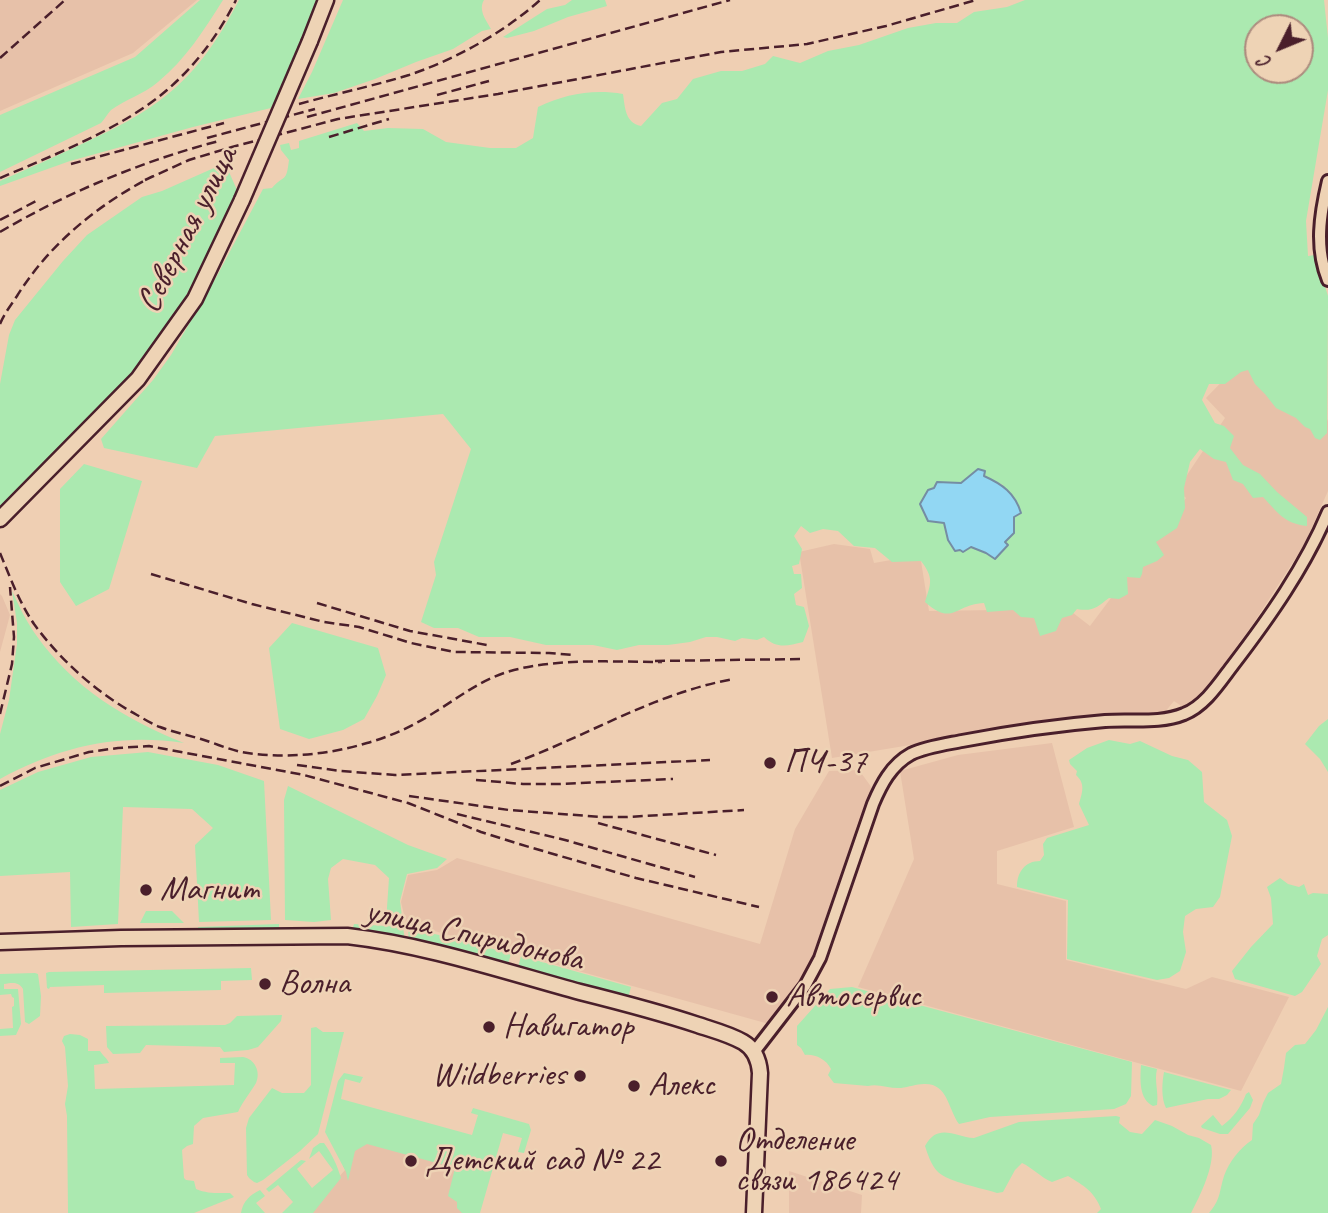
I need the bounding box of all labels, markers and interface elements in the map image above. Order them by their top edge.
north arrow [1244,14,1314,84]
text: С [1253,50,1277,74]
street label: Северная улица [128,140,248,320]
place label: ПЧ-37 [784,742,867,784]
marker: ПЧ-37 [762,755,778,771]
place label: Магнит [160,869,259,911]
marker: Магнит [138,882,154,898]
street label: улица Спиридонова [361,891,587,981]
place label: Волна [279,963,350,1005]
marker: Волна [257,976,273,992]
place label: Автосервис [786,976,921,1018]
marker: Автосервис [764,989,780,1005]
place label: Навигатор [503,1006,633,1048]
marker: Навигатор [481,1019,497,1035]
place label: Wildberries [432,1055,566,1097]
place label: Алекс [648,1065,715,1107]
marker: Wildberries [572,1068,588,1084]
marker: Алекс [626,1078,642,1094]
place label: Отделение связи 186424 [735,1120,898,1202]
place label: Детский сад № 22 [425,1140,659,1182]
marker: Детский сад № 22 [403,1153,419,1169]
marker: Отделение связи 186424 [713,1153,729,1169]

